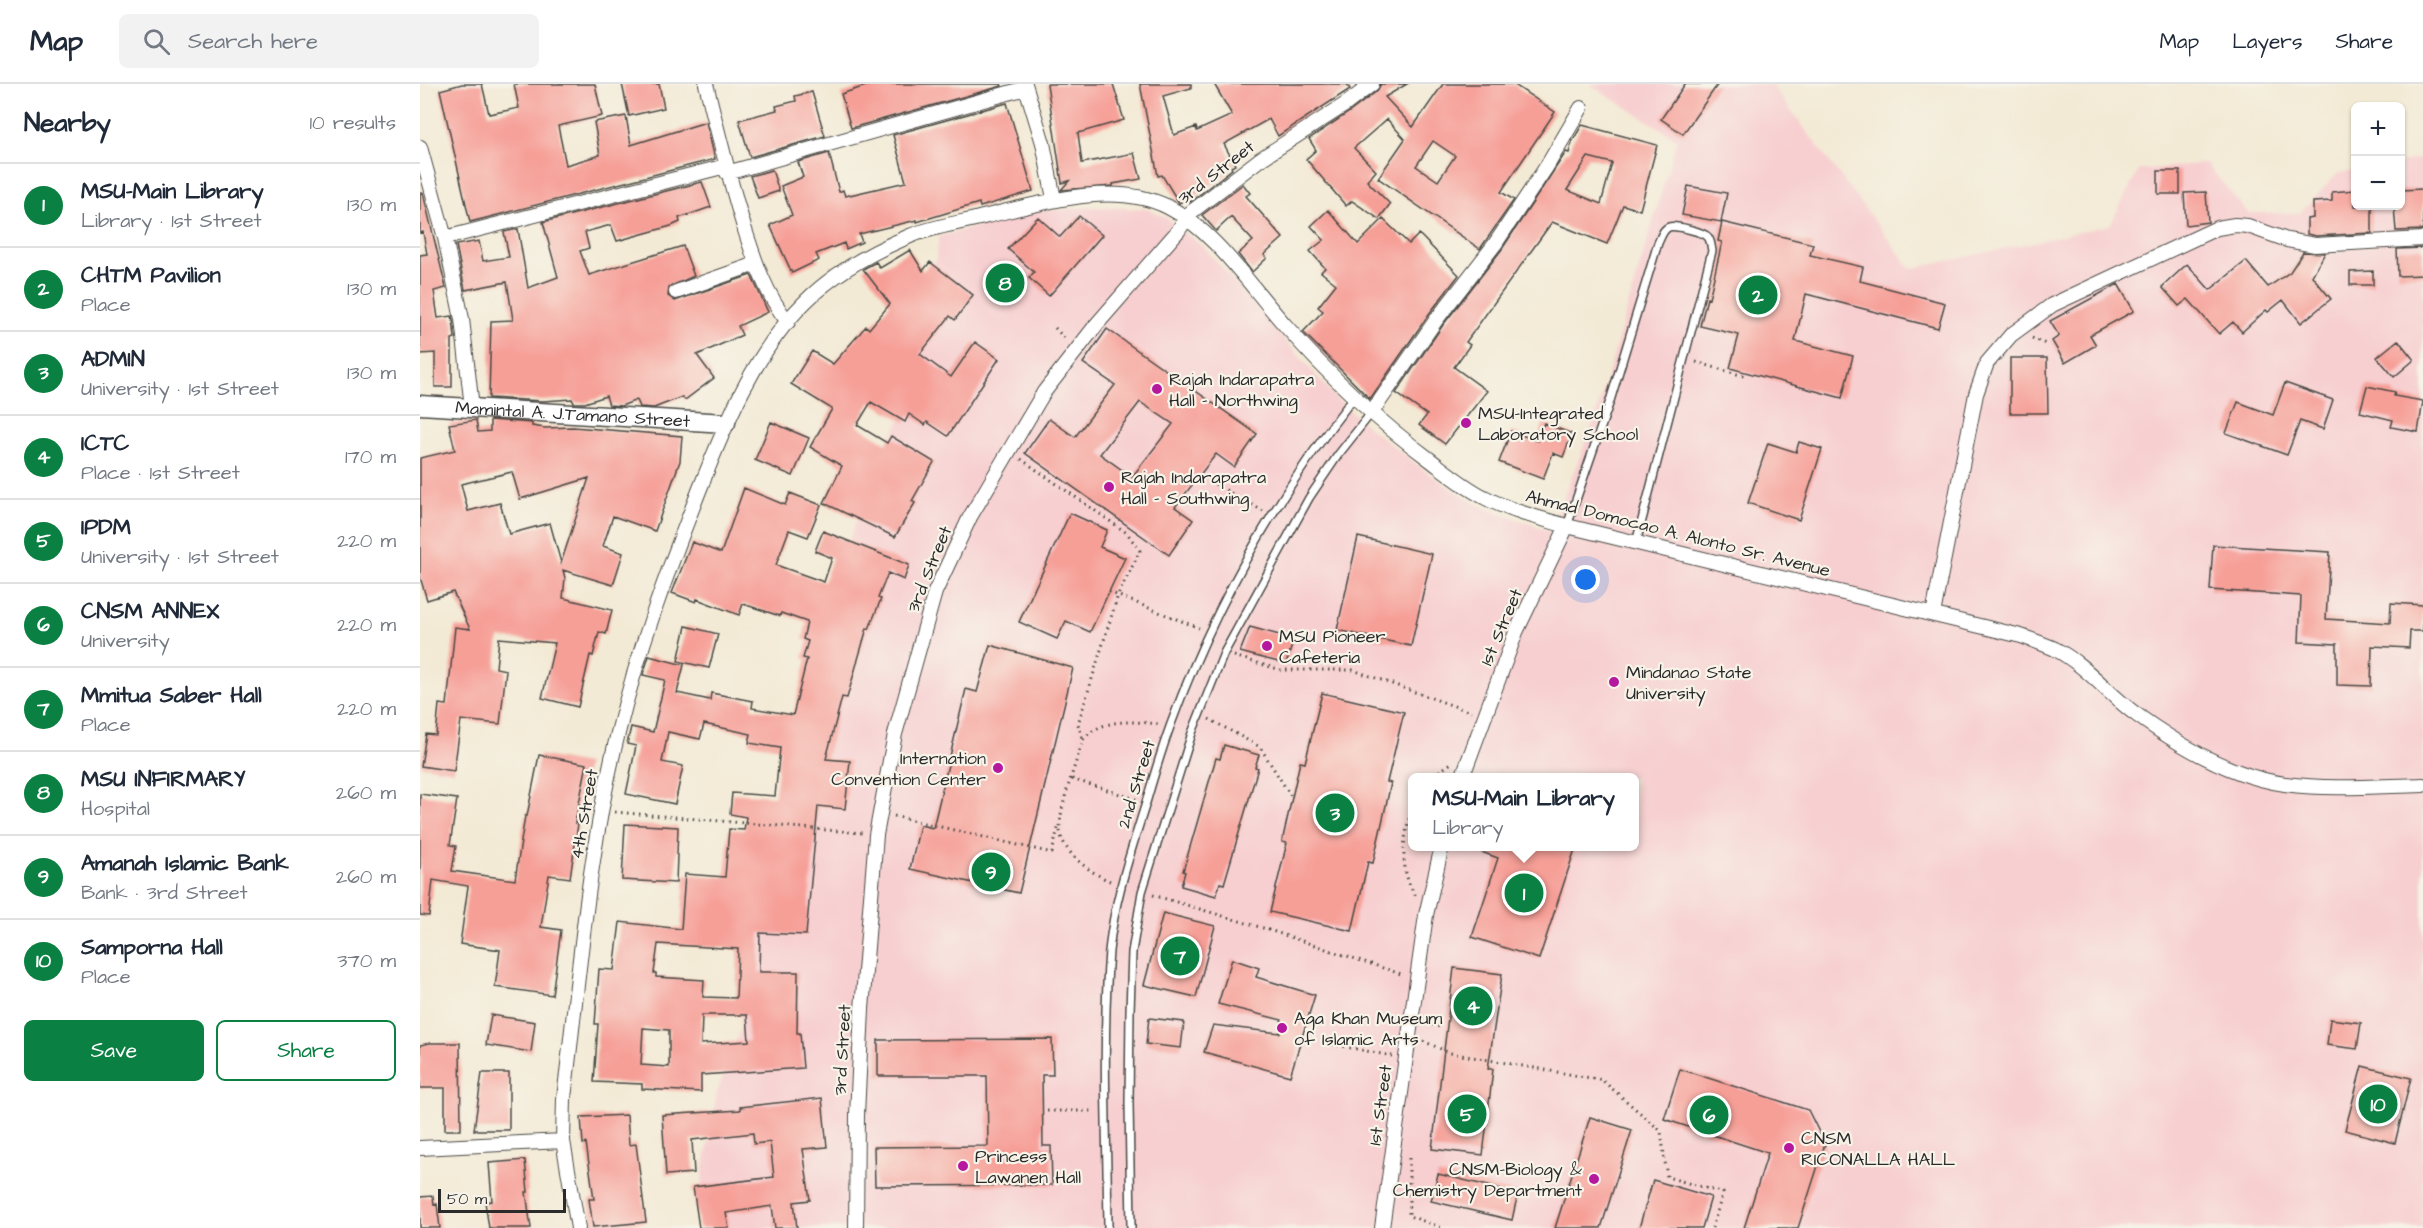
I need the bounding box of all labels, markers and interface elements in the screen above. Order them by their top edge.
search box [119,14,539,68]
text: Map [30,22,83,61]
icon: search [140,25,173,58]
text: Search here [188,26,318,57]
text: Map [2159,27,2199,56]
text: Layers [2232,27,2302,56]
text: Share [2335,27,2393,56]
map controls [2351,102,2405,210]
button: + [2351,102,2405,156]
text: Nearby [24,105,111,141]
text: 10 results [309,109,396,137]
street label: 3rd Street [1173,134,1260,210]
button: − [2351,156,2405,210]
text: MSU-Main Library [81,176,264,207]
text: 1 [42,191,45,219]
text: 130 m [347,191,396,219]
text: Library · 1st Street [81,207,262,235]
text: CHTM Pavilion [81,260,221,291]
pin: 8 [986,260,1024,306]
pin: 2 [1738,272,1778,318]
text: 2 [38,275,49,303]
text: 130 m [347,275,396,303]
text: Place [81,291,131,319]
text: ADMIN [81,344,145,375]
text: 3 [38,359,49,387]
text: 130 m [347,359,396,387]
place label: Rajah Indarapatra Hall - Northwing [1169,367,1314,414]
text: University · 1st Street [81,375,279,403]
marker: Rajah Indarapatra Hall - Northwing [1150,382,1164,396]
street label: Mamintal A. J.Tamano Street [455,395,692,434]
place label: MSU-Integrated Laboratory School [1478,401,1638,448]
marker: MSU-Integrated Laboratory School [1459,416,1473,430]
text: ICTC [81,428,129,459]
text: 4 [37,443,50,471]
text: 170 m [345,443,396,471]
text: Place · 1st Street [81,459,240,487]
place label: Rajah Indarapatra Hall - Southwing [1121,465,1266,512]
marker: Rajah Indarapatra Hall - Southwing [1102,480,1116,494]
street label: Ahmad Domocao A. Alonto Sr. Avenue [1523,484,1833,584]
text: IPDM [81,512,131,543]
street label: 3rd Street [901,522,958,616]
text: 5 [36,527,51,555]
text: 220 m [337,527,396,555]
text: University · 1st Street [81,543,279,571]
your location [1571,565,1600,594]
street label: 1st Street [1474,584,1529,670]
text: CNSM ANNEX [81,596,219,627]
text: 6 [37,611,50,639]
text: 220 m [337,611,396,639]
place label: MSU Pioneer Cafeteria [1279,624,1386,670]
text: University [81,627,170,655]
marker: MSU Pioneer Cafeteria [1260,639,1274,653]
place label: Mindanao State University [1626,660,1752,707]
marker: Mindanao State University [1607,675,1621,689]
text: Mmitua Saber Hall [81,680,262,711]
text: 7 [37,695,50,723]
text: 220 m [337,695,396,723]
text: Place [81,711,131,739]
street label: 2nd Street [1111,736,1162,831]
place label: Internation Convention Center [831,746,986,792]
marker: Internation Convention Center [991,761,1005,775]
text: MSU INFIRMARY [81,764,246,795]
street label: 4th Street [564,766,605,861]
popup [1408,773,1639,851]
text: 8 [37,779,50,807]
text: 260 m [336,779,396,807]
text: MSU-Main Library [1432,783,1615,814]
pin: 3 [1316,790,1354,836]
text: Hospital [81,795,150,823]
text: Library [1432,814,1504,842]
text: Amanah Islamic Bank [81,848,289,879]
pin: 9 [972,850,1010,894]
text: 9 [38,863,49,891]
text: 260 m [336,863,396,891]
pin: 1 [1504,870,1544,916]
text: Bank · 3rd Street [81,879,248,907]
text: Samporna Hall [81,932,223,963]
pin: 7 [1160,934,1200,978]
text: 10 [36,947,51,975]
text: 370 m [337,947,396,975]
text: Place [81,963,131,991]
pin: 4 [1454,984,1492,1028]
street label: 3rd Street [828,1003,857,1096]
place label: Aga Khan Museum of Islamic Arts [1294,1006,1442,1052]
button: Save [24,1020,204,1081]
button: Share [216,1020,396,1081]
marker: Aga Khan Museum of Islamic Arts [1275,1021,1289,1035]
street label: 1st Street [1362,1062,1399,1147]
pin: 10 [2358,1082,2398,1126]
pin: 5 [1448,1092,1486,1136]
pin: 6 [1690,1092,1728,1138]
place label: CNSM RICONALLA HALL [1801,1126,1956,1172]
marker: CNSM RICONALLA HALL [1782,1141,1796,1155]
place label: Princess Lawanen Hall [975,1144,1081,1190]
place label: CNSM-Biology & Chemistry Department [1393,1157,1583,1204]
marker: Princess Lawanen Hall [956,1159,970,1173]
marker: CNSM-Biology & Chemistry Department [1587,1172,1601,1186]
scale bar [438,1186,566,1214]
text: 50 m [447,1188,487,1210]

